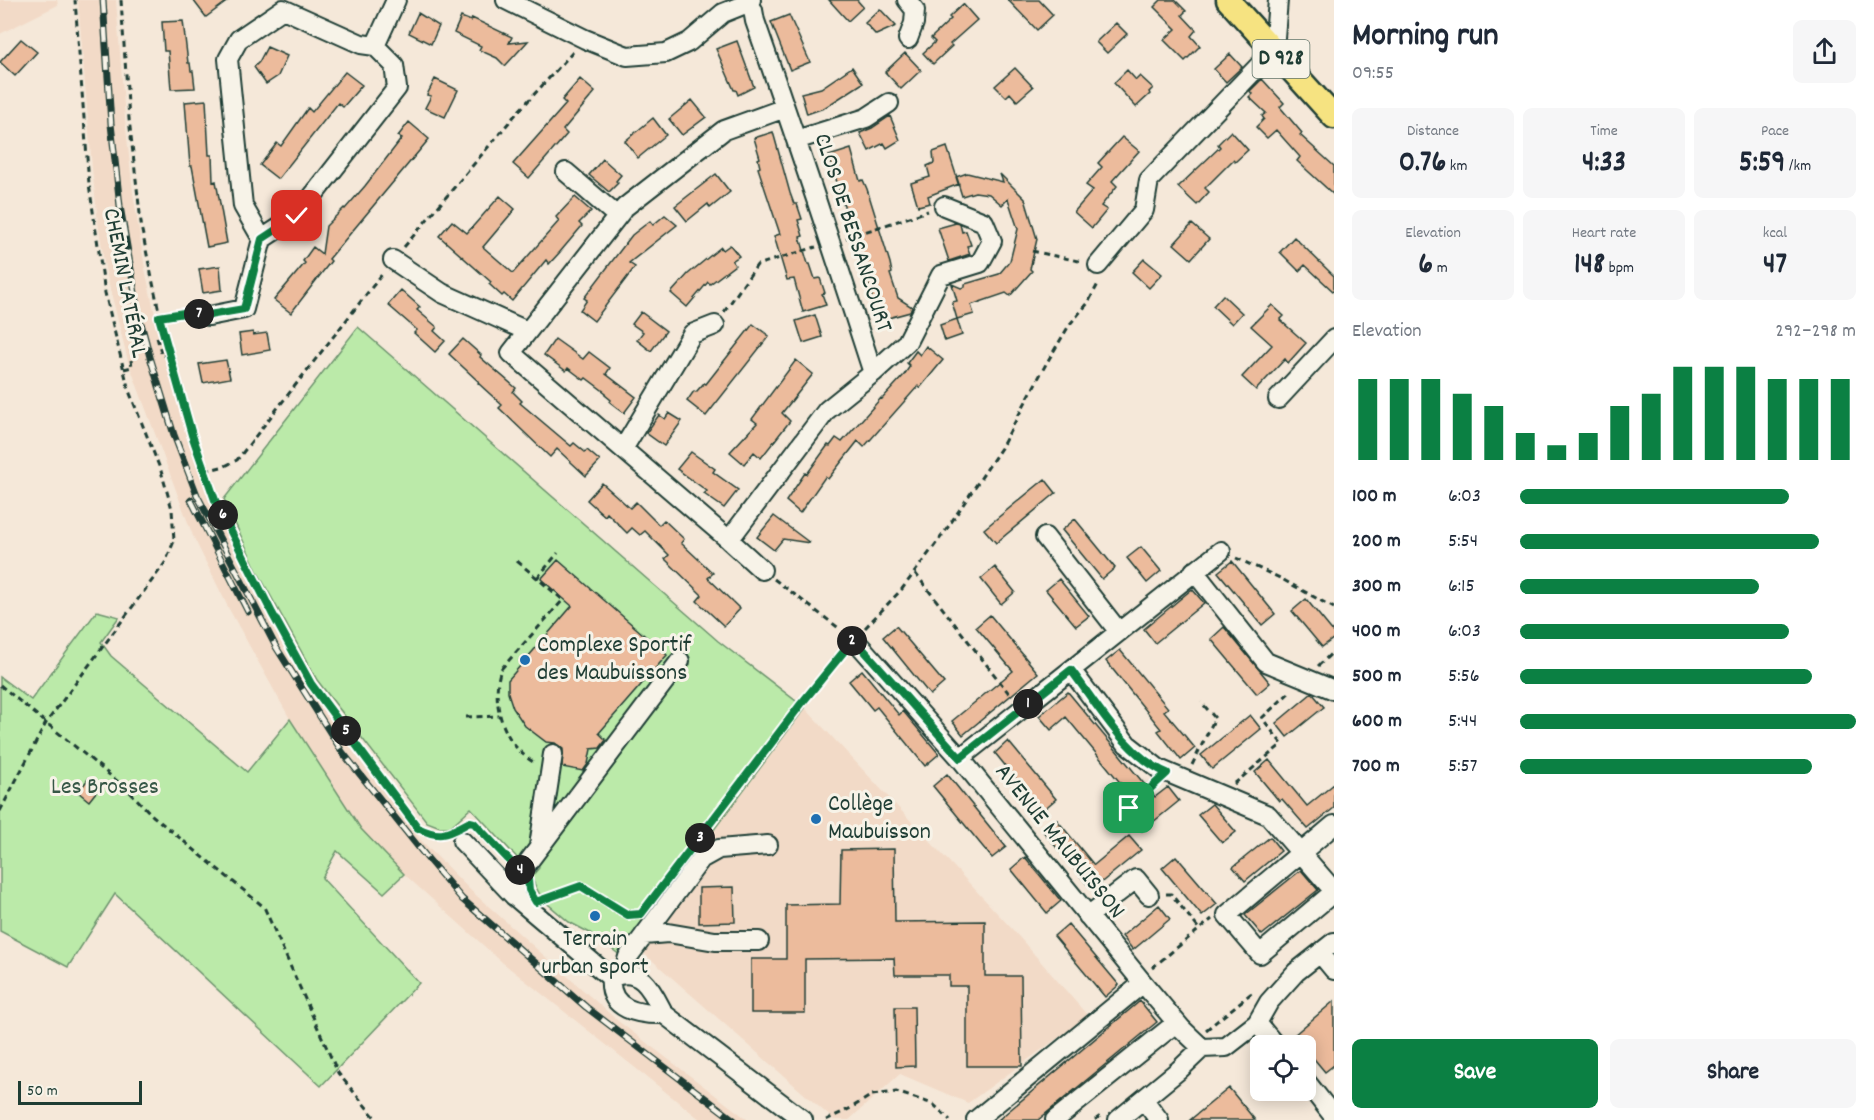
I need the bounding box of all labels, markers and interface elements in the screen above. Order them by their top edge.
text: Morning run [1352,14,1499,61]
button: share [1793,20,1856,83]
road number: D 928 [1252,40,1310,78]
text: 09:55 [1352,60,1394,88]
text: Distance [1407,120,1459,143]
text: Time [1590,120,1618,143]
text: Pace [1761,120,1789,143]
street label: CLOS DE BESSANCOURT [804,129,900,337]
text: 0.76 [1399,143,1446,186]
text: 4:33 [1582,143,1626,186]
text: 5:59 [1739,143,1785,186]
text: km [1446,155,1467,178]
text: /km [1785,155,1811,178]
pin [271,190,322,241]
icon: check [280,199,313,232]
street label: CHEMIN LATÉRAL [93,205,155,361]
text: Elevation [1405,222,1461,245]
text: Heart rate [1572,222,1636,245]
text: kcal [1763,222,1787,245]
text: 6 [1418,245,1433,288]
text: 148 [1574,245,1605,288]
text: 47 [1763,245,1787,288]
text: m [1433,257,1448,280]
text: bpm [1605,257,1634,280]
pin: 7 [184,299,214,329]
text: 7 [196,302,202,325]
text: Elevation [1352,318,1422,346]
text: 292–298 m [1775,318,1856,346]
text: 100 m [1352,483,1397,511]
text: 6:03 [1448,483,1481,511]
pin: 6 [208,500,238,530]
text: 6 [219,503,227,526]
text: 200 m [1352,528,1401,556]
text: 5:54 [1448,528,1478,556]
text: 300 m [1352,573,1401,601]
text: 6:15 [1448,573,1475,601]
text: 400 m [1352,618,1400,646]
text: 6:03 [1448,618,1481,646]
pin: 2 [837,626,867,656]
place label: Complexe Sportif des Maubuissons [537,629,692,691]
text: 2 [849,629,856,652]
marker: Complexe Sportif des Maubuissons [518,653,532,667]
text: 500 m [1352,663,1401,691]
text: 5:56 [1448,663,1480,691]
pin: 1 [1013,689,1043,719]
text: 1 [1026,692,1030,715]
text: 600 m [1352,708,1402,736]
text: 5:44 [1448,708,1477,736]
pin: 5 [331,716,361,746]
text: 5 [342,719,350,742]
text: 700 m [1352,753,1400,781]
text: 5:57 [1448,753,1478,781]
street label: AVENUE MAUBUISSON [986,757,1132,927]
park label: Les Brosses [51,771,159,805]
pin [1103,782,1154,833]
place label: Collège Maubuisson [828,788,931,850]
icon: arrive [1112,791,1145,824]
marker: Collège Maubuisson [809,812,823,826]
pin: 3 [685,823,715,853]
text: 3 [696,826,704,849]
pin: 4 [505,855,535,885]
text: 4 [517,858,523,881]
marker: Terrain urban sport [588,909,602,923]
place label: Terrain urban sport [541,923,649,985]
map controls [1250,1035,1316,1101]
button: locate [1250,1035,1316,1101]
button: Save [1352,1039,1598,1108]
button: Share [1610,1039,1856,1108]
scale bar [18,1078,142,1106]
text: 50 m [27,1080,58,1103]

